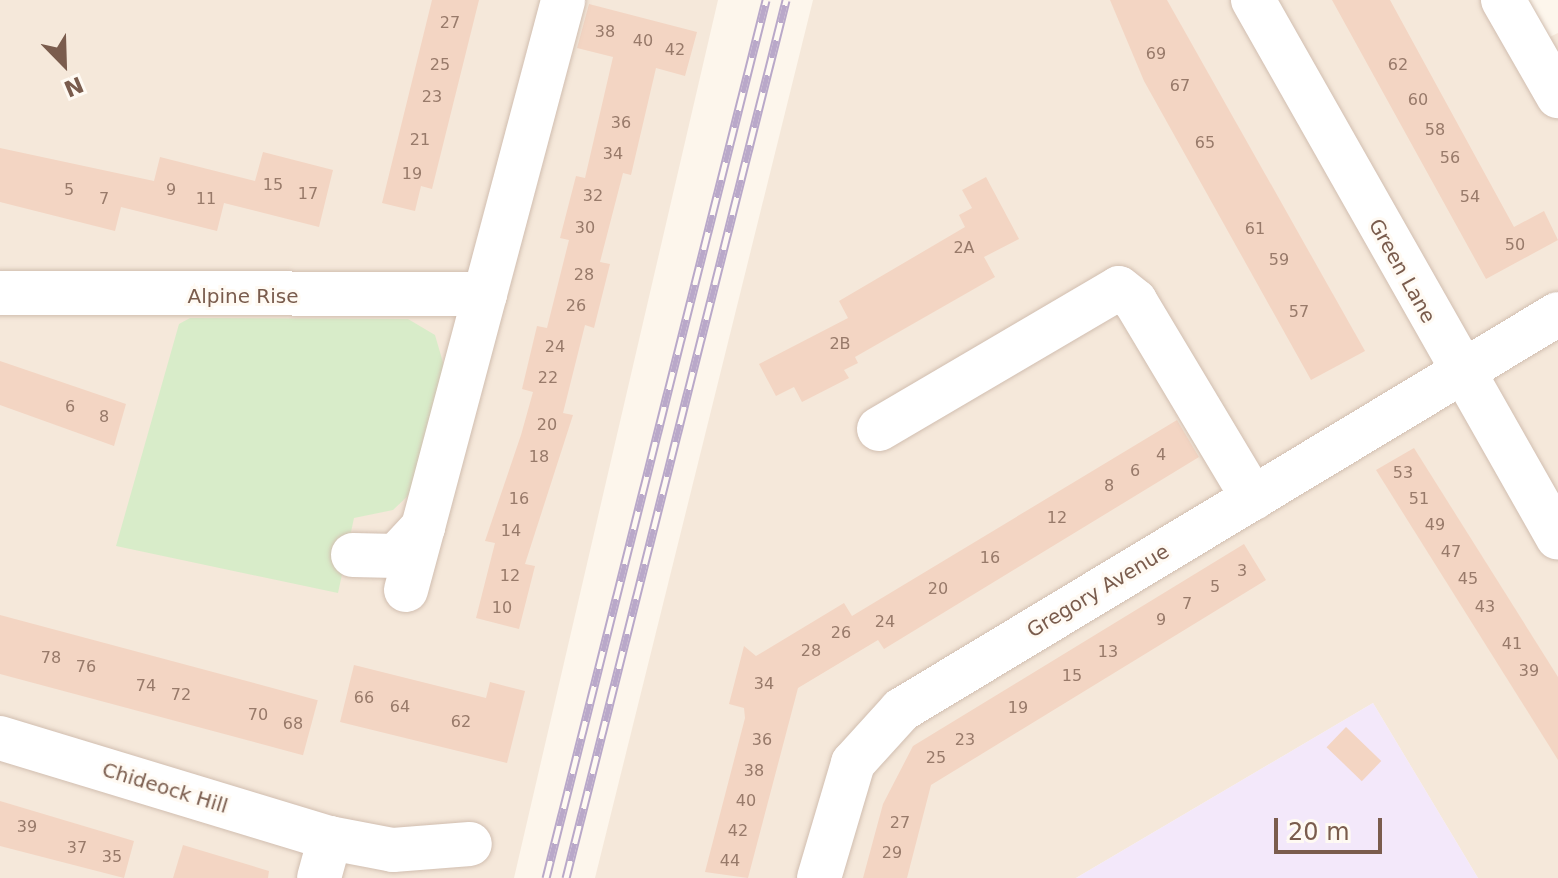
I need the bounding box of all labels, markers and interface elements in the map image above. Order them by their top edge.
house number: 27 [440,13,460,33]
house number: 38 [595,22,615,42]
north arrow [24,24,104,104]
house number: 40 [633,31,653,51]
house number: 42 [665,40,685,60]
house number: 69 [1146,44,1166,64]
house number: 25 [430,55,450,75]
house number: 62 [1388,55,1408,75]
text: N [60,71,87,102]
house number: 67 [1170,76,1190,96]
house number: 23 [422,87,442,107]
house number: 60 [1408,90,1428,110]
house number: 36 [611,113,631,133]
house number: 58 [1425,120,1445,140]
house number: 21 [410,130,430,150]
house number: 65 [1195,133,1215,153]
house number: 34 [603,144,623,164]
house number: 56 [1440,148,1460,168]
house number: 19 [402,164,422,184]
house number: 15 [263,175,283,195]
house number: 5 [64,180,74,200]
house number: 9 [166,180,176,200]
house number: 17 [298,184,318,204]
house number: 32 [583,186,603,206]
house number: 54 [1460,187,1480,207]
house number: 7 [99,189,109,209]
house number: 11 [196,189,216,209]
street label: Green Lane [1364,215,1440,327]
house number: 30 [575,218,595,238]
house number: 61 [1245,219,1265,239]
house number: 50 [1505,235,1525,255]
house number: 2A [953,238,975,258]
house number: 59 [1269,250,1289,270]
house number: 28 [574,265,594,285]
street label: Alpine Rise [187,284,299,308]
house number: 26 [566,296,586,316]
house number: 57 [1289,302,1309,322]
house number: 2B [829,334,851,354]
house number: 24 [545,337,565,357]
house number: 22 [538,368,558,388]
house number: 6 [65,397,75,417]
house number: 8 [99,407,109,427]
house number: 20 [537,415,557,435]
house number: 4 [1156,445,1166,465]
house number: 18 [529,447,549,467]
house number: 6 [1130,461,1140,481]
house number: 53 [1393,463,1413,483]
house number: 8 [1104,476,1114,496]
house number: 16 [509,489,529,509]
house number: 51 [1409,489,1429,509]
house number: 12 [1047,508,1067,528]
house number: 49 [1425,515,1445,535]
house number: 14 [501,521,521,541]
street label: Gregory Avenue [1023,539,1173,643]
house number: 47 [1441,542,1461,562]
house number: 16 [980,548,1000,568]
house number: 3 [1237,561,1247,581]
house number: 12 [500,566,520,586]
house number: 45 [1458,569,1478,589]
house number: 5 [1210,577,1220,597]
house number: 20 [928,579,948,599]
house number: 7 [1182,594,1192,614]
house number: 43 [1475,597,1495,617]
house number: 10 [492,598,512,618]
house number: 9 [1156,610,1166,630]
house number: 24 [875,612,895,632]
house number: 26 [831,623,851,643]
house number: 41 [1502,634,1522,654]
house number: 28 [801,641,821,661]
house number: 13 [1098,642,1118,662]
house number: 78 [41,648,61,668]
house number: 76 [76,657,96,677]
house number: 39 [1519,661,1539,681]
house number: 15 [1062,666,1082,686]
house number: 34 [754,674,774,694]
house number: 74 [136,676,156,696]
house number: 72 [171,685,191,705]
house number: 66 [354,688,374,708]
house number: 64 [390,697,410,717]
house number: 19 [1008,698,1028,718]
house number: 70 [248,705,268,725]
house number: 62 [451,712,471,732]
house number: 68 [283,714,303,734]
house number: 36 [752,730,772,750]
house number: 23 [955,730,975,750]
house number: 25 [926,748,946,768]
street label: Chideock Hill [99,758,231,818]
house number: 38 [744,761,764,781]
house number: 40 [736,791,756,811]
scale bar [1278,802,1386,852]
house number: 27 [890,813,910,833]
house number: 39 [17,817,37,837]
text: 20 m [1288,818,1350,846]
house number: 42 [728,821,748,841]
house number: 37 [67,838,87,858]
house number: 29 [882,843,902,863]
house number: 35 [102,847,122,867]
house number: 44 [720,851,740,871]

